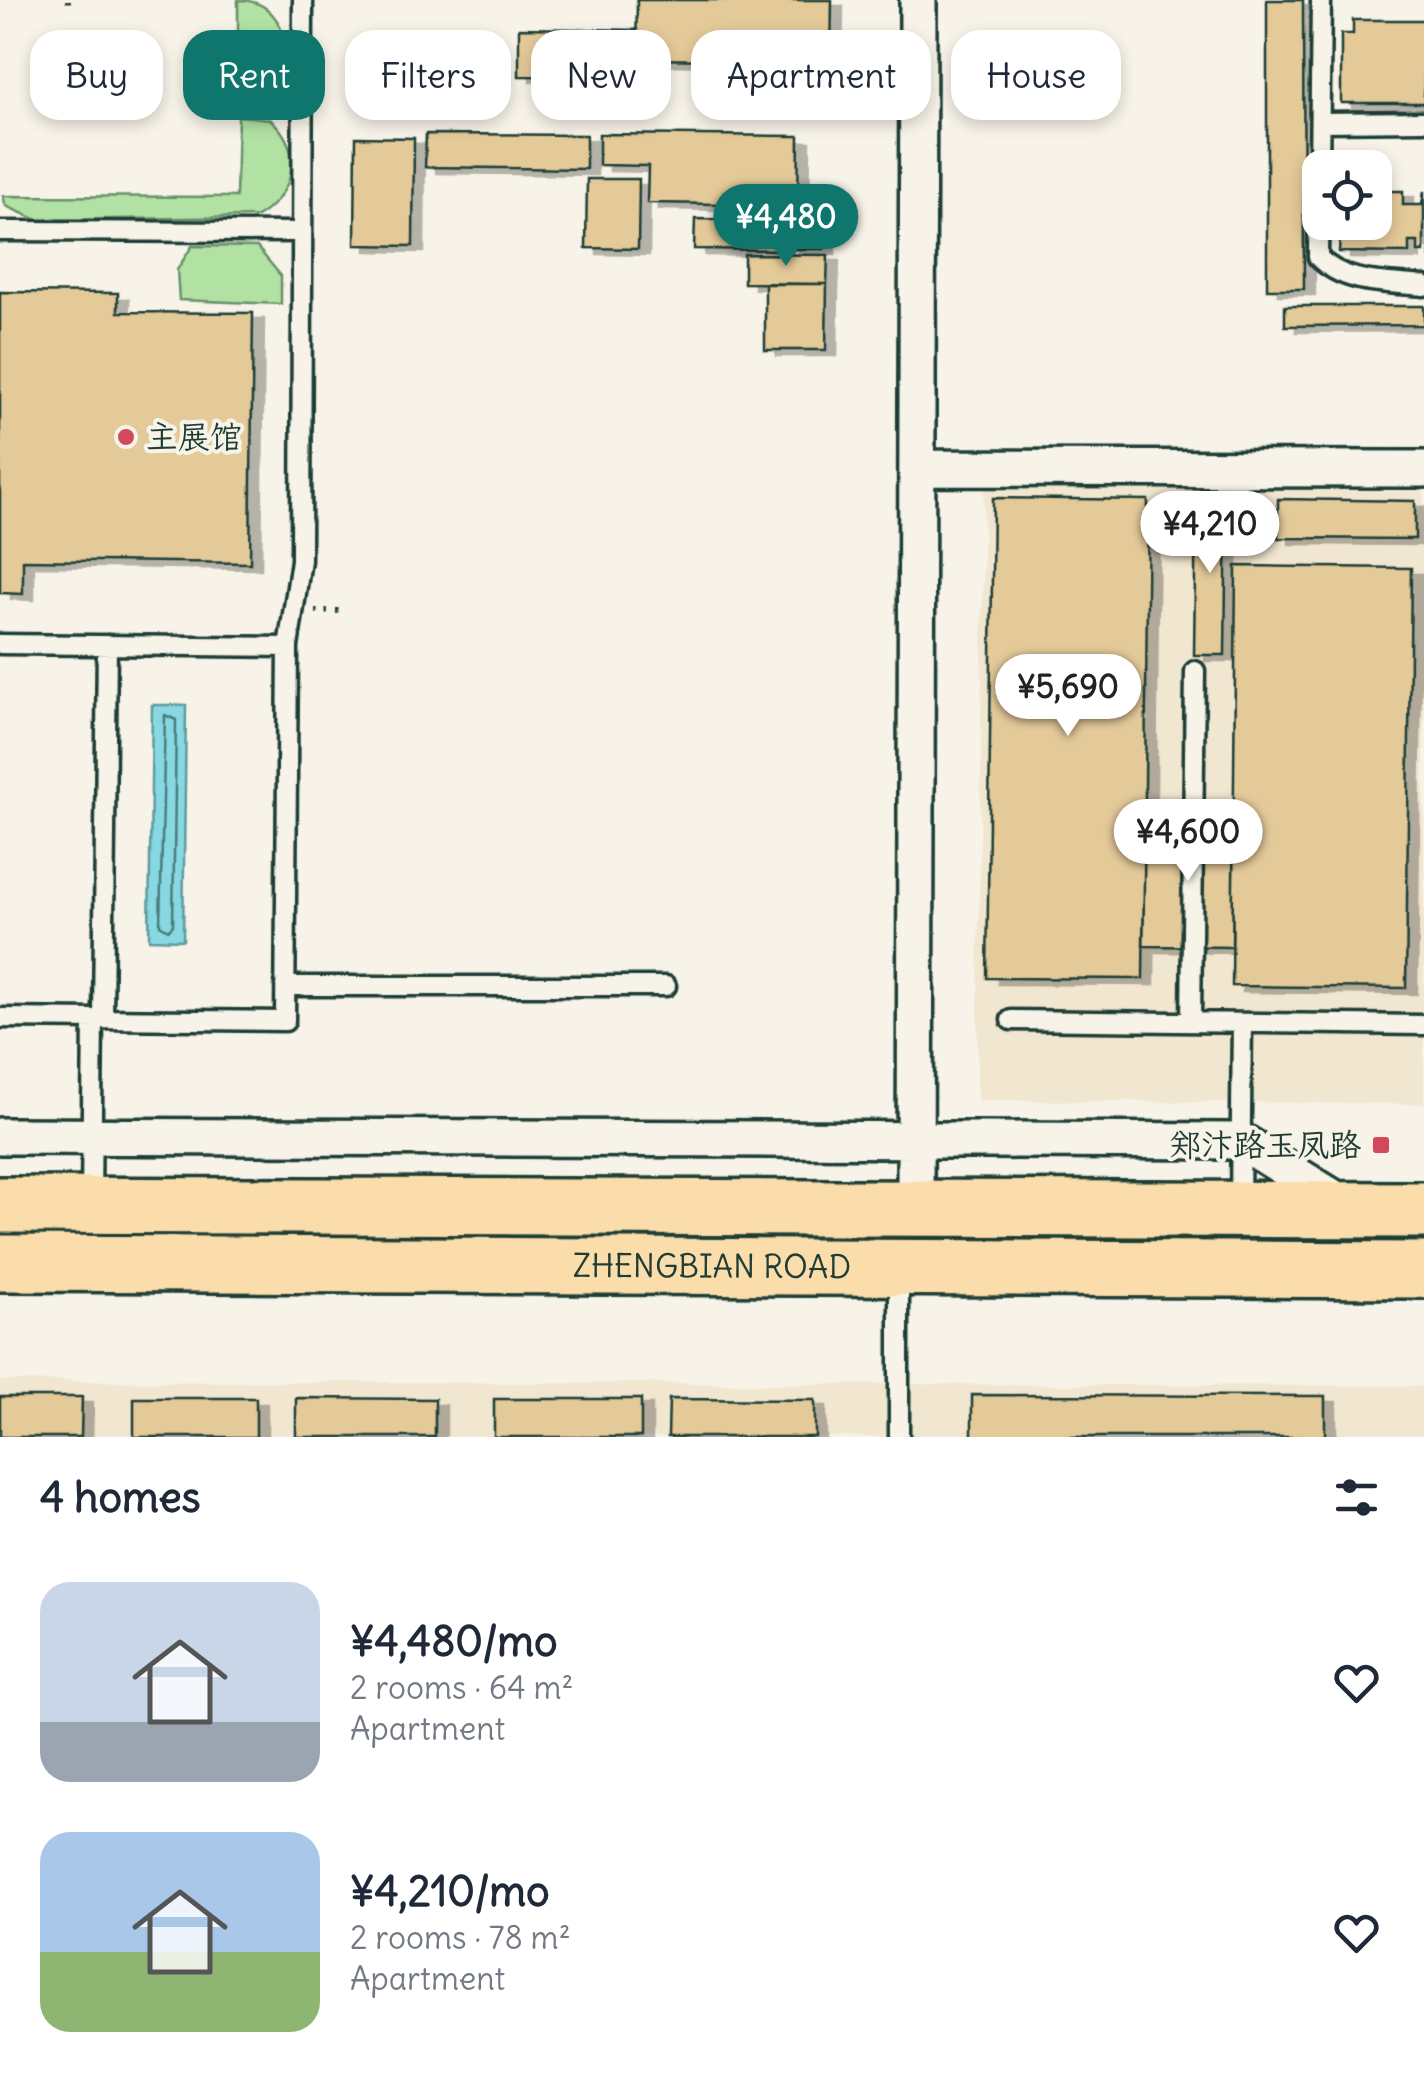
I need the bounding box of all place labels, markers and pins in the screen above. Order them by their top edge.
pin: ¥4,480 [705,184,867,269]
place label: 主展馆 [146,416,242,457]
marker: 主展馆 [115,426,137,448]
pin: ¥4,210 [1129,491,1291,576]
pin: ¥5,690 [987,654,1149,739]
pin: ¥4,600 [1107,799,1269,884]
place label: 郑汴路玉凤路 [1169,1124,1361,1165]
marker: 郑汴路玉凤路 [1370,1134,1392,1156]

